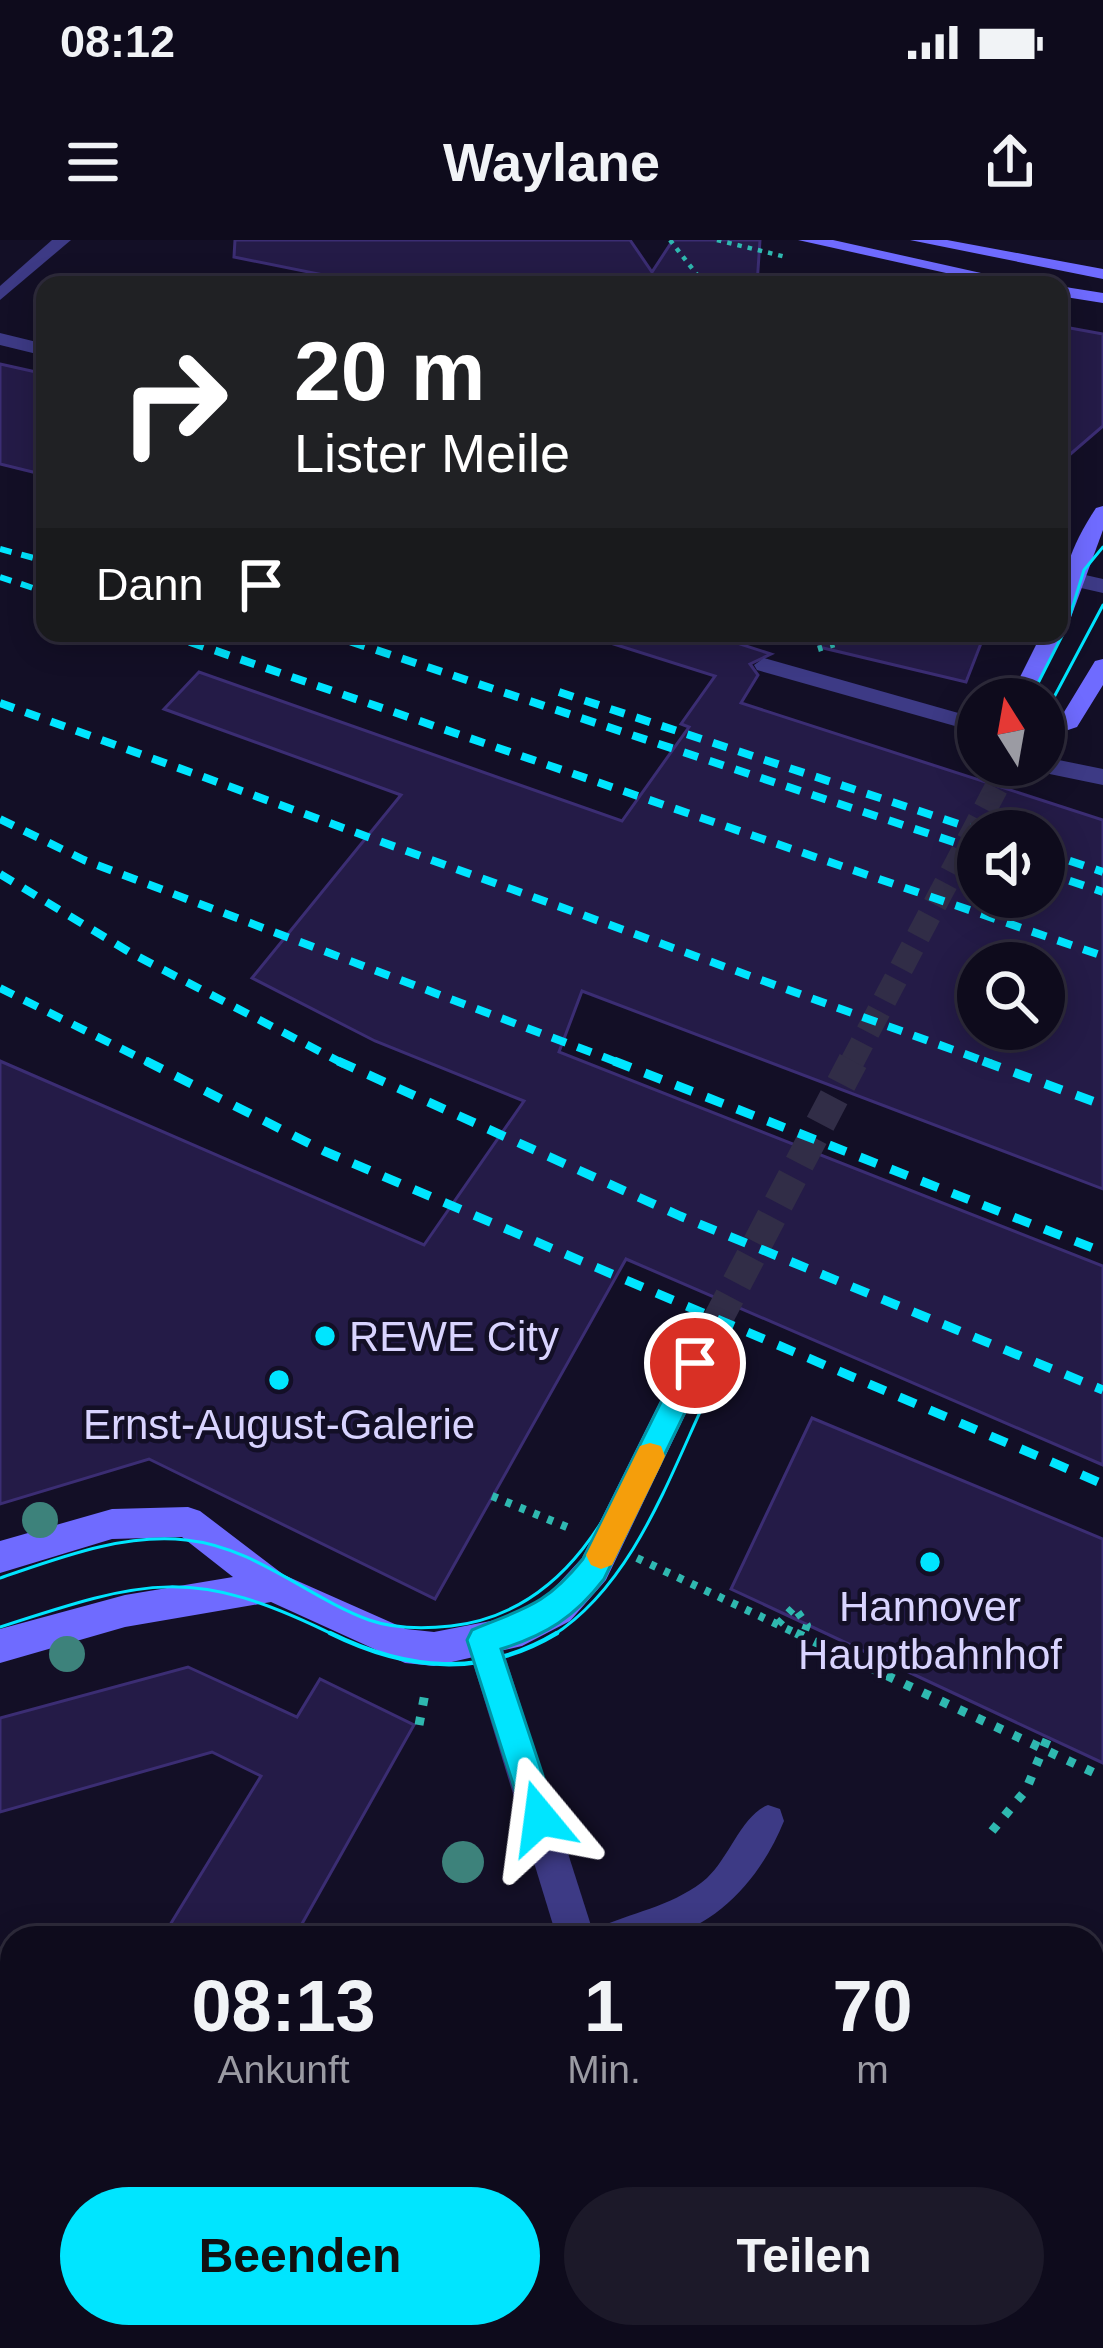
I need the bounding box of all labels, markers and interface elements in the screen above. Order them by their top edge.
text: 08:12 [60,16,175,67]
icon: menu [60,129,126,195]
icon: share [977,129,1043,195]
text: Waylane [443,132,660,192]
icon: right [96,324,252,480]
text: 20 m [294,324,485,418]
text: Lister Meile [294,423,570,483]
icon: arrive [228,552,294,618]
text: Dann [96,559,204,610]
north arrow [957,678,1065,786]
map controls [957,678,1065,1050]
button: sound [957,810,1065,918]
button: search [957,942,1065,1050]
pin [644,1312,746,1414]
place label: REWE City [349,1313,559,1360]
marker: REWE City [312,1323,338,1349]
icon: arrive [662,1330,728,1396]
marker: Ernst-August-Galerie [266,1367,292,1393]
place label: Ernst-August-Galerie [83,1401,475,1448]
marker: Hannover Hauptbahnhof [917,1549,943,1575]
place label: Hannover Hauptbahnhof [798,1583,1062,1678]
position arrow [477,1755,603,1881]
text: 08:13 [192,1966,376,2046]
text: 1 [584,1966,624,2046]
text: 70 [832,1966,912,2046]
text: Ankunft [217,2048,350,2091]
text: Min. [567,2048,641,2091]
text: m [856,2048,889,2091]
button: Beenden [60,2187,540,2325]
button: Teilen [564,2187,1044,2325]

